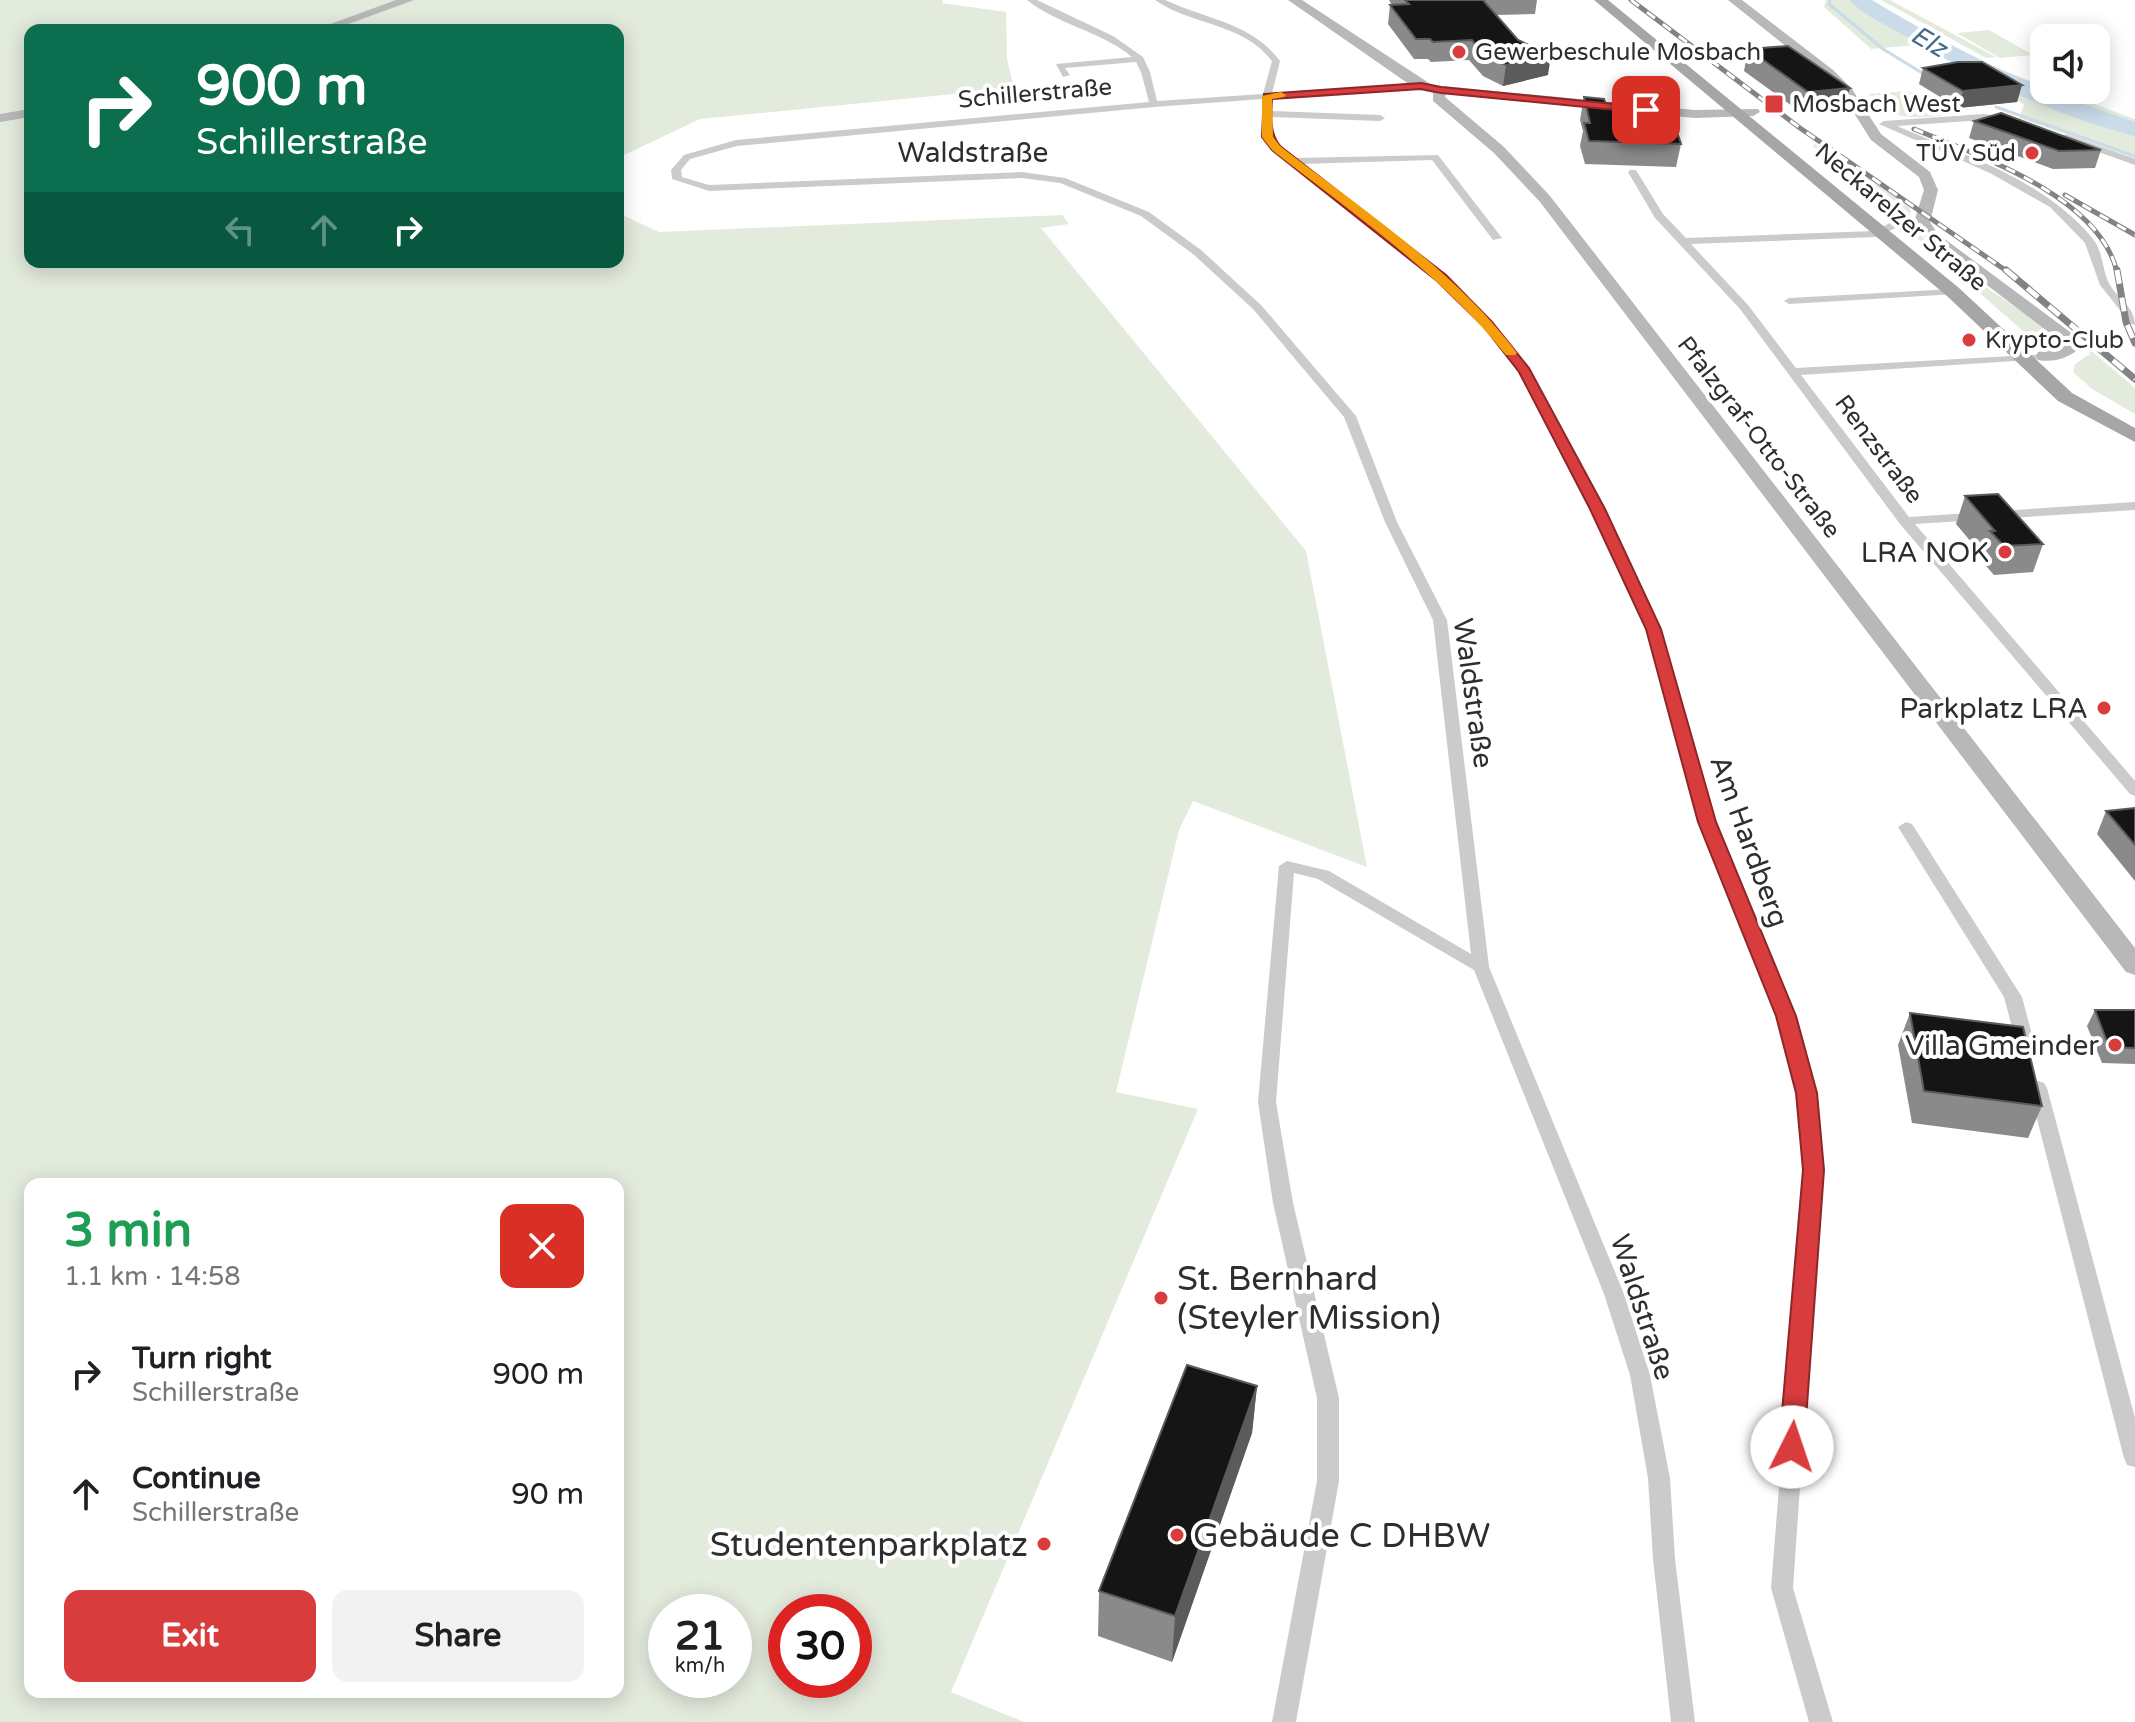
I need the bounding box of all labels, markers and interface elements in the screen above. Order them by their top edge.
water label: Elz [1905,19,1954,65]
map controls [2030,24,2110,104]
button: sound [2030,24,2110,104]
place label: Gewerbeschule Mosbach [1475,38,1761,67]
marker: Gewerbeschule Mosbach [1450,43,1468,61]
text: 900 m [196,53,367,120]
icon: right [64,56,168,160]
street label: Schillerstraße [957,72,1113,115]
pin [1612,76,1680,144]
icon: arrive [1624,88,1668,132]
place label: Mosbach West [1792,90,1961,119]
marker: Mosbach West [1763,93,1785,115]
text: Schillerstraße [196,121,428,164]
street label: Waldstraße [898,136,1048,170]
street label: Neckarelzer Straße [1809,137,1992,298]
place label: TÜV Süd [1916,139,2016,168]
marker: TÜV Süd [2023,144,2041,162]
icon: left [218,208,262,252]
icon: ahead [302,208,346,252]
icon: right [386,208,430,252]
place label: Krypto-Club [1985,326,2124,355]
street label: Pfalzgraf-Otto-Straße [1671,331,1846,544]
marker: Krypto-Club [1960,331,1978,349]
street label: Renzstraße [1828,389,1929,509]
place label: LRA NOK [1861,536,1989,570]
marker: LRA NOK [1996,543,2014,561]
street label: Waldstraße [1446,616,1500,770]
place label: Parkplatz LRA [1899,692,2088,726]
marker: Parkplatz LRA [2095,699,2113,717]
street label: Am Hardberg [1702,751,1796,932]
place label: Villa Gmeinder [1905,1029,2099,1063]
marker: Villa Gmeinder [2106,1036,2124,1054]
text: 3 min [64,1202,192,1260]
button: close [500,1204,584,1288]
street label: Waldstraße [1603,1230,1682,1384]
place label: St. Bernhard (Steyler Mission) [1177,1259,1441,1339]
text: 1.1 km · 14:58 [64,1261,241,1292]
marker: St. Bernhard (Steyler Mission) [1152,1289,1170,1307]
text: Turn right [132,1340,272,1377]
icon: right [64,1352,108,1396]
text: 900 m [492,1356,584,1393]
text: Schillerstraße [132,1377,299,1408]
position arrow [1750,1405,1834,1489]
text: Continue [132,1460,261,1497]
icon: ahead [64,1472,108,1516]
text: 90 m [511,1476,584,1513]
text: Schillerstraße [132,1497,299,1528]
place label: Gebäude C DHBW [1193,1516,1490,1557]
place label: Studentenparkplatz [710,1525,1028,1566]
marker: Gebäude C DHBW [1168,1526,1186,1544]
marker: Studentenparkplatz [1035,1535,1053,1553]
button: Exit [64,1590,316,1682]
button: Share [332,1590,584,1682]
speed limit sign: 30 [768,1594,872,1698]
text: 21 [675,1612,725,1660]
text: km/h [675,1654,725,1678]

